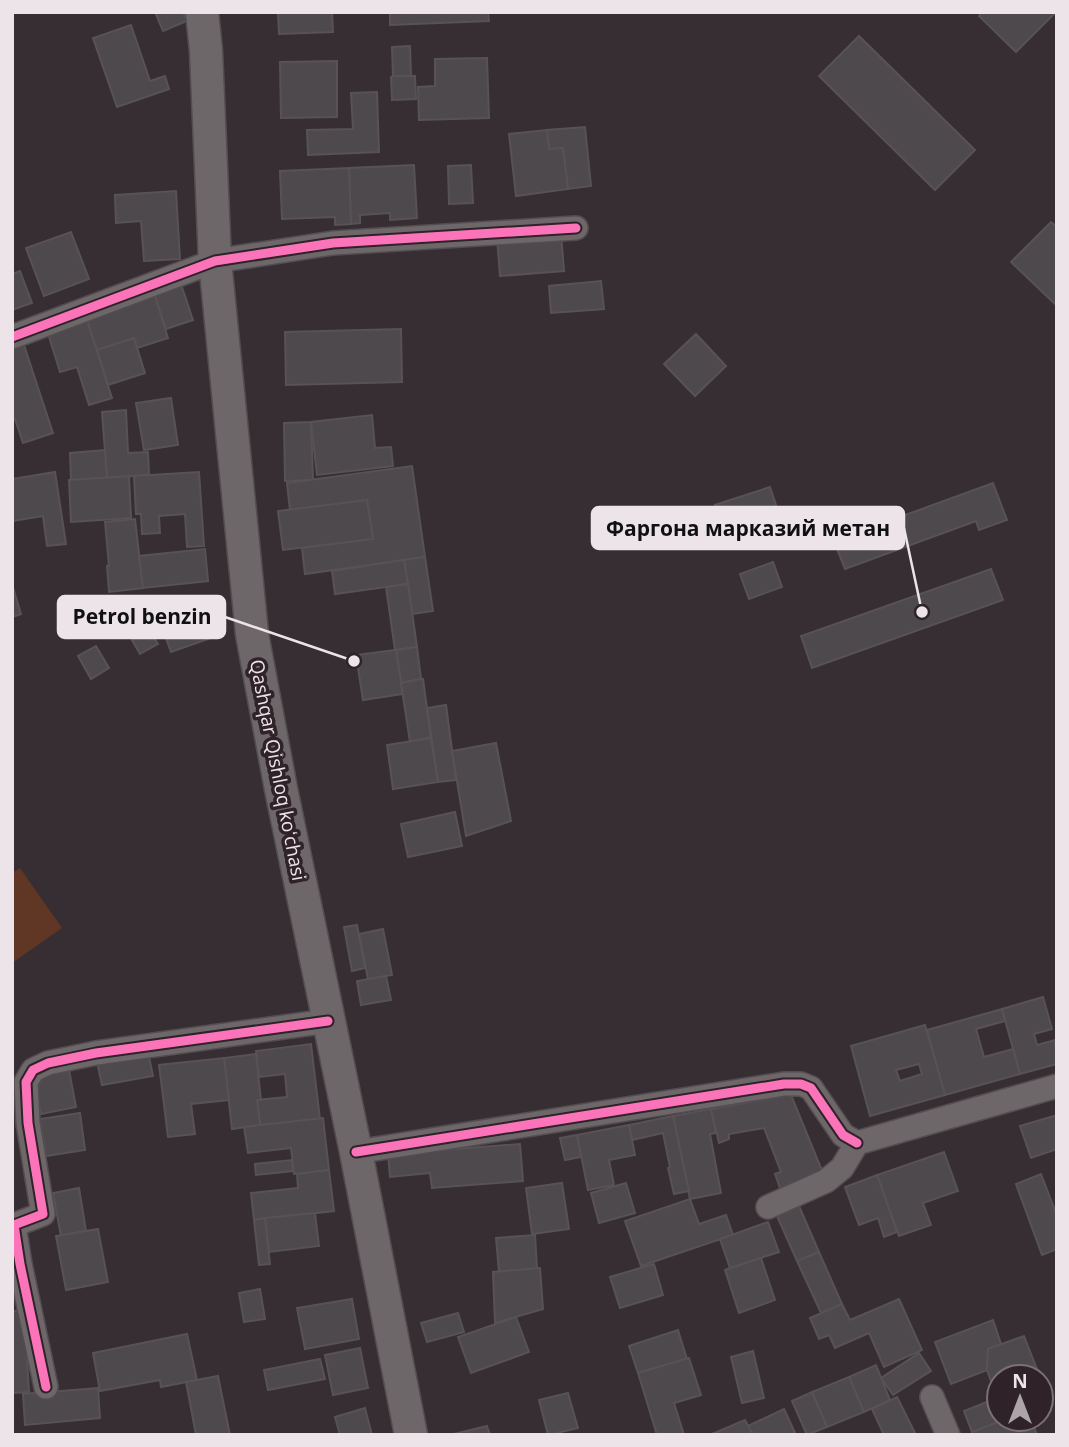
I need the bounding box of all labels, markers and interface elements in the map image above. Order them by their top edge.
callout: Фаргона марказий метан [592,507,904,549]
text: Фаргона марказий метан [606,514,890,542]
callout: Petrol benzin [58,596,225,638]
text: Petrol benzin [72,602,212,630]
street label: Qashqar Qishloq koʻchasi [244,657,312,883]
north arrow [985,1363,1055,1433]
text: N [1012,1368,1028,1394]

